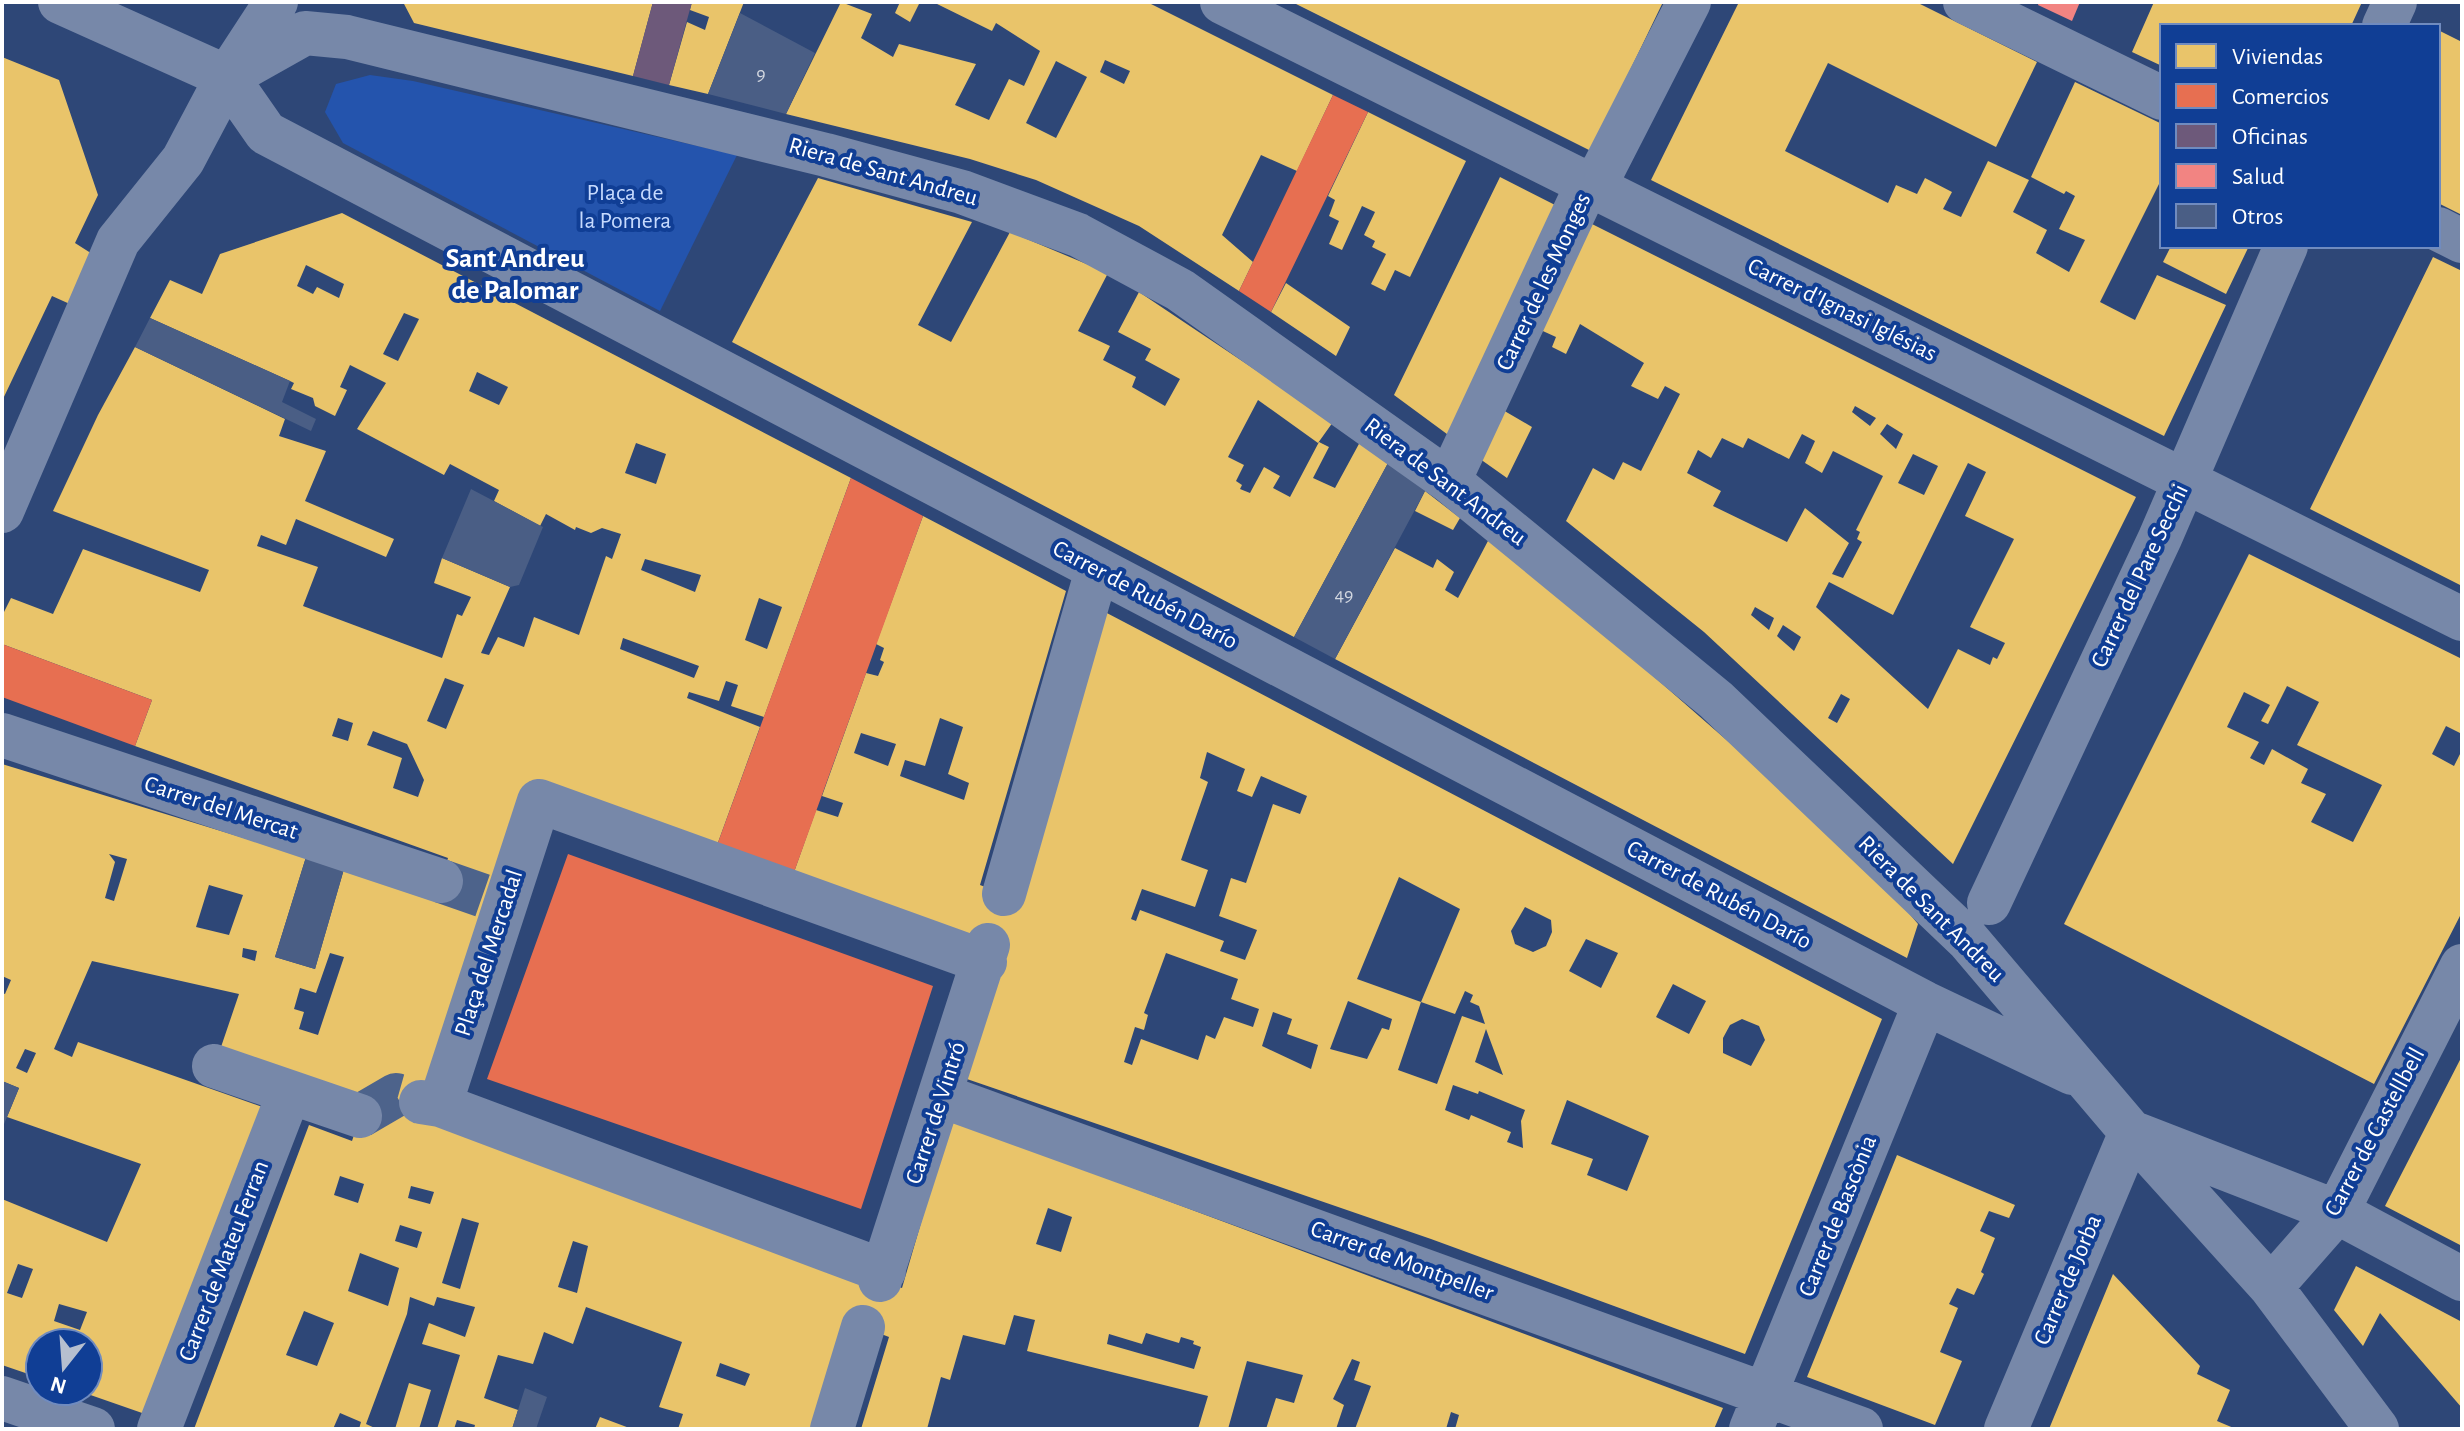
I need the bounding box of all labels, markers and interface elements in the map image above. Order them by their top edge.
legend [2160,24,2440,248]
text: Viviendas [2232,45,2323,69]
house number: 9 [756,64,766,84]
text: Comercios [2232,85,2329,109]
text: Oficinas [2232,125,2308,149]
street label: Riera de Sant Andreu [786,134,980,210]
text: Salud [2232,165,2285,189]
park label: Plaça de la Pomera [579,181,671,233]
street label: Carrer de les Monges [1492,190,1596,374]
text: Otros [2232,205,2283,229]
district label: Sant Andreu de Palomar [445,245,585,305]
street label: Carrer d'Ignasi Iglésias [1744,254,1940,366]
street label: Riera de Sant Andreu [1360,414,1530,550]
street label: Carrer del Pare Secchi [2087,481,2193,671]
street label: Carrer de Rubén Darío [1049,536,1241,654]
house number: 49 [1334,585,1354,605]
street label: Carrer del Mercat [141,772,301,844]
street label: Riera de Sant Andreu [1853,831,2009,987]
street label: Carrer de Rubén Darío [1623,836,1815,954]
street label: Plaça del Mercadal [451,867,527,1039]
street label: Carrer de Vintró [902,1039,970,1187]
street label: Carrer de Castellbell [2321,1044,2429,1220]
street label: Carrer de Bascònia [1795,1132,1881,1300]
street label: Carrer de Mateu Ferran [175,1157,273,1365]
street label: Carrer de Jorba [2030,1211,2106,1349]
street label: Carrer de Montpeller [1307,1217,1497,1305]
north arrow [24,1327,104,1407]
text: N [48,1372,69,1398]

